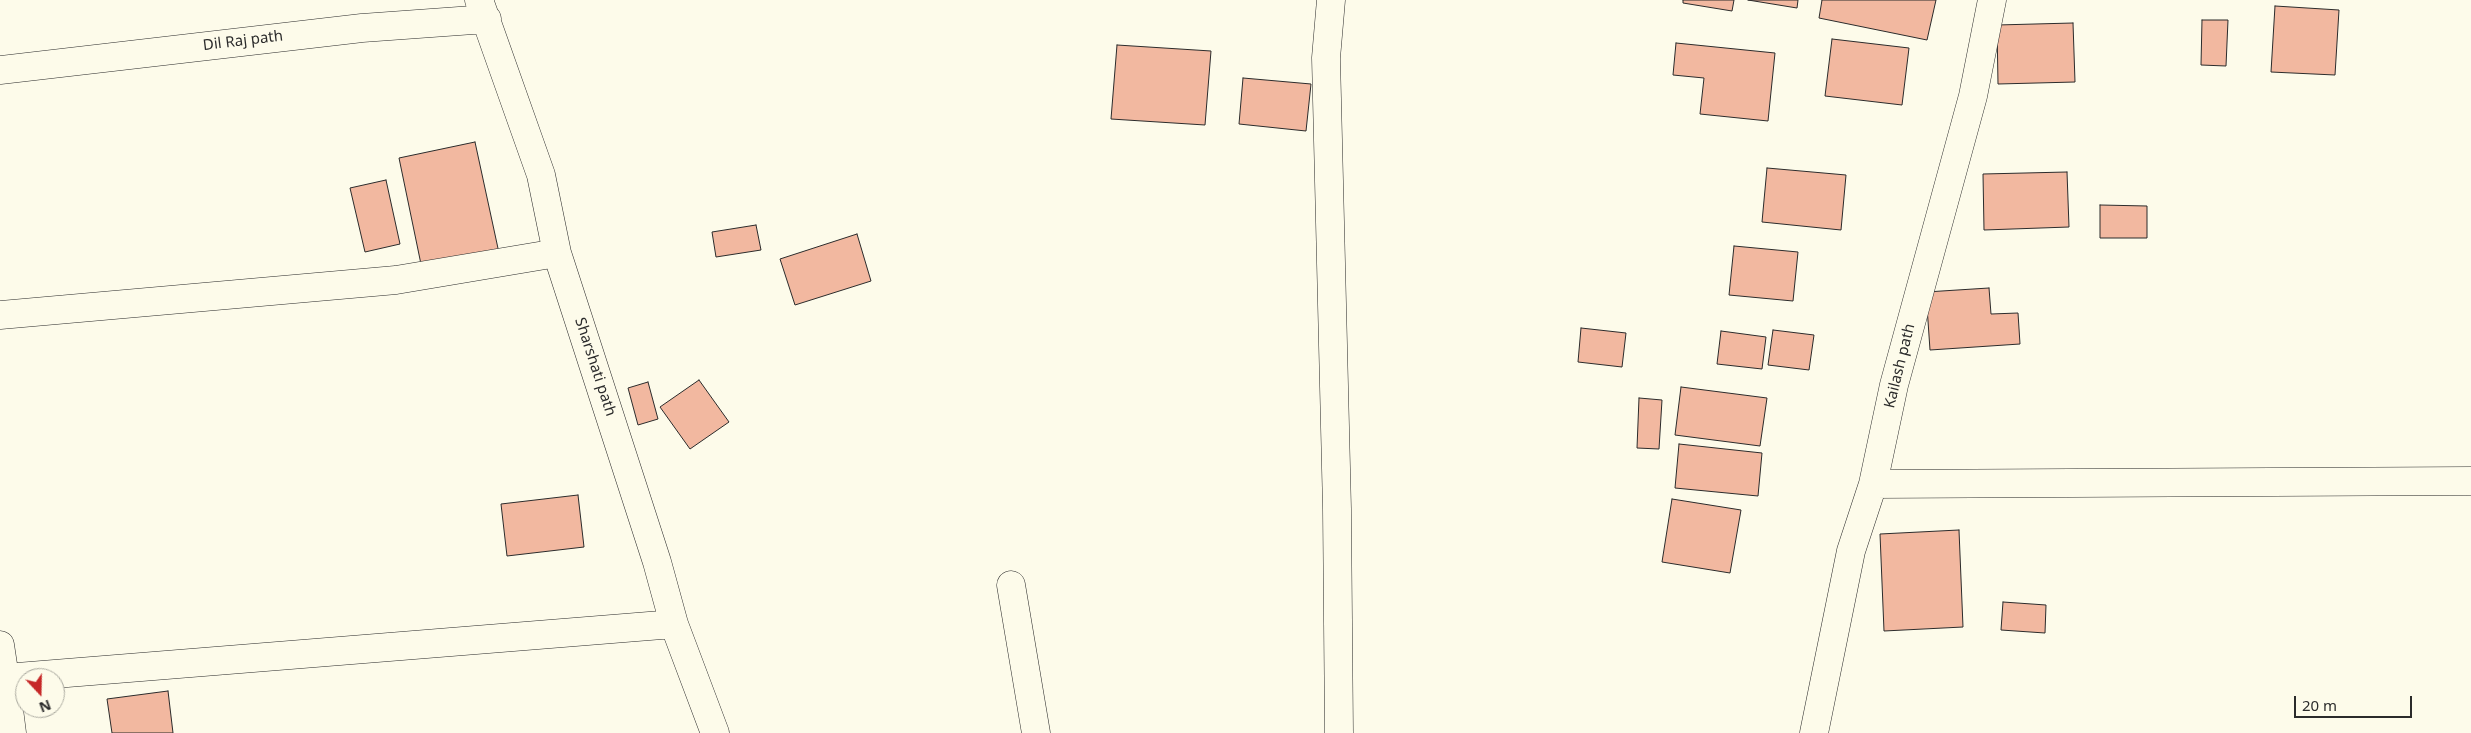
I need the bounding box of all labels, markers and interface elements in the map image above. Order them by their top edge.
street label: Dil Raj path [202,27,284,55]
street label: Sharshati path [571,315,619,419]
street label: Kailash path [1881,322,1919,410]
north arrow [15,668,65,718]
scale bar [2296,686,2414,718]
text: 20 m [2302,695,2337,715]
text: N [36,696,54,717]

